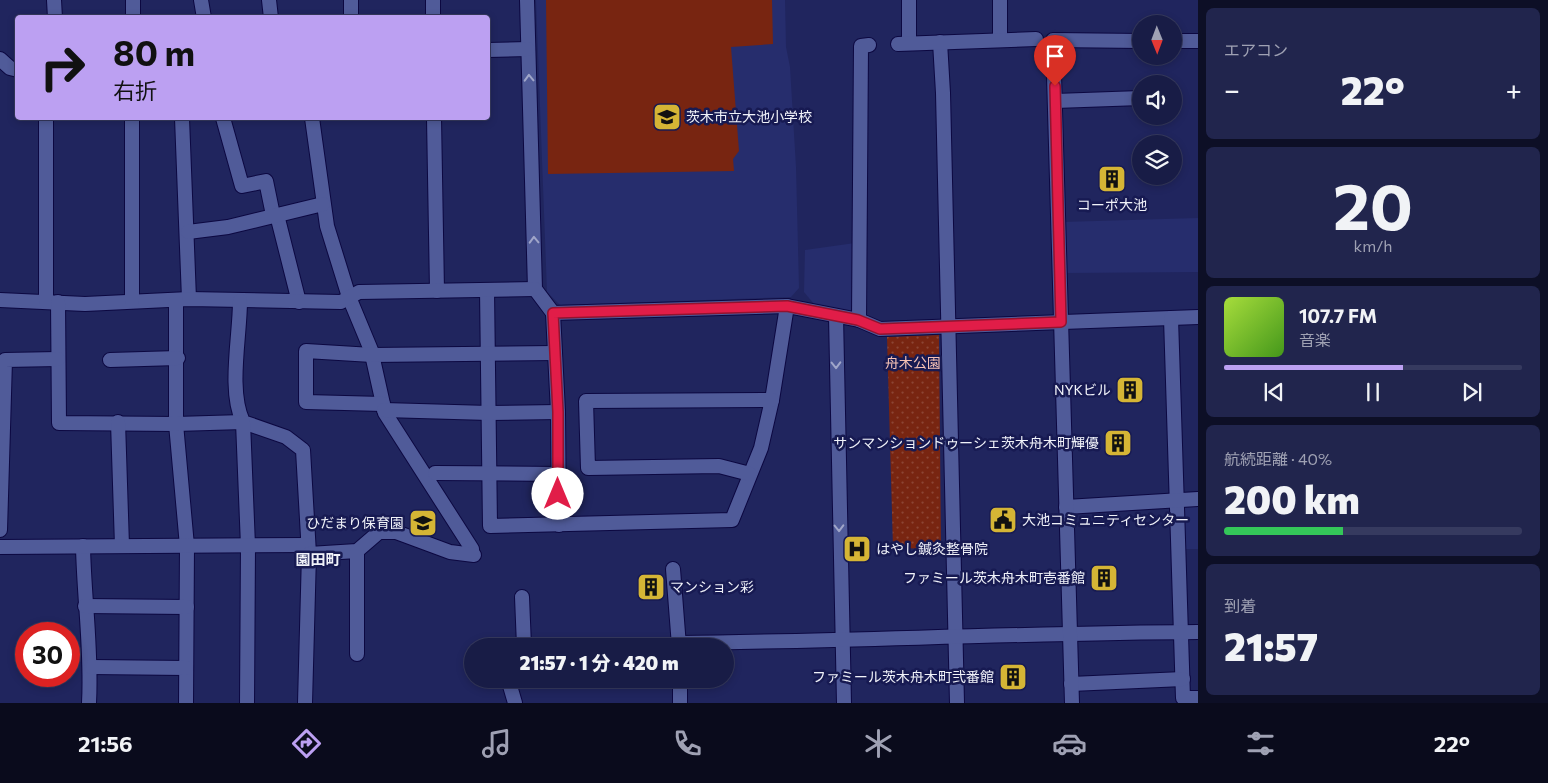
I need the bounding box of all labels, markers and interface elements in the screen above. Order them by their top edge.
north arrow [1132,15,1182,65]
map controls [1132,15,1182,185]
text: 80 m [113,30,195,73]
icon: right [30,35,95,100]
pin [1034,35,1076,86]
text: エアコン [1224,40,1288,59]
icon: arrive [1041,42,1069,70]
text: 22° [1341,66,1405,113]
text: − [1224,72,1240,106]
text: + [1506,72,1522,106]
one-way arrow [524,74,534,82]
button: sound [1132,75,1182,125]
text: 右折 [113,77,157,104]
school or university icon: 茨木市立大池小学校 [652,102,682,132]
place label: 茨木市立大池小学校 [686,108,812,125]
button: layers [1132,135,1182,185]
building icon: コーポ大池 [1097,164,1127,194]
text: 20 [1333,164,1413,243]
place label: コーポ大池 [1077,196,1147,213]
one-way arrow [529,236,539,244]
text: km/h [1354,236,1392,255]
text: 107.7 FM [1299,304,1377,327]
text: 音楽 [1299,330,1331,349]
park label: 舟木公園 [885,354,941,371]
one-way arrow [831,361,842,369]
building icon: NYKビル [1115,375,1145,405]
icon: previous [1260,378,1288,406]
icon: pause [1359,378,1387,406]
icon: next [1458,378,1486,406]
place label: NYKビル [1054,381,1111,398]
building icon: サンマンションドゥーシェ茨木舟木町輝優 [1103,428,1133,458]
place label: サンマンションドゥーシェ茨木舟木町輝優 [833,434,1099,451]
text: 航続距離 · 40% [1224,449,1332,468]
position arrow [531,467,583,519]
text: 200 km [1224,475,1360,522]
public building icon: 大池コミュニティセンター [988,505,1018,535]
school or university icon: ひだまり保育園 [408,508,438,538]
place label: 大池コミュニティセンター [1022,511,1189,528]
place label: ひだまり保育園 [306,514,404,531]
one-way arrow [834,524,845,532]
hospital icon: はやし鍼灸整骨院 [842,534,872,564]
place label: はやし鍼灸整骨院 [876,540,988,557]
district label: 園田町 [295,550,341,568]
building icon: ファミール茨木舟木町壱番館 [1089,563,1119,593]
place label: ファミール茨木舟木町壱番館 [903,569,1085,586]
building icon: マンション彩 [636,572,666,602]
place label: マンション彩 [670,578,754,595]
text: 到着 [1224,596,1256,615]
speed limit sign: 30 [15,622,80,687]
text: 21:57 [1224,622,1318,669]
text: 21:57 · 1 分 · 420 m [519,651,679,674]
building icon: ファミール茨木舟木町弐番館 [998,662,1028,692]
place label: ファミール茨木舟木町弐番館 [812,668,994,685]
icon: directions [289,726,324,761]
icon: music [479,726,514,761]
icon: phone [670,726,705,761]
icon: climate [861,726,896,761]
icon: car [1052,726,1087,761]
icon: filters [1243,726,1278,761]
text: 21:56 [78,730,133,757]
text: 22° [1434,730,1470,757]

